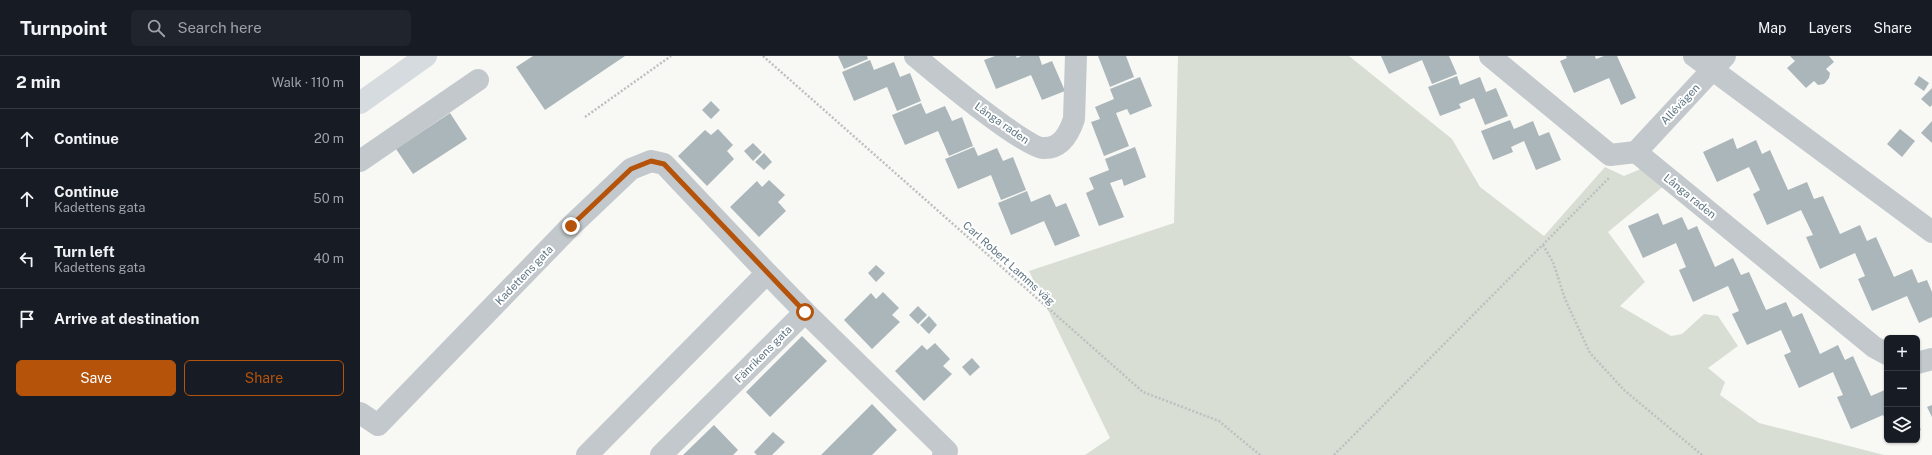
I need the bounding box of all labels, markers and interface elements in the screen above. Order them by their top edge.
search box [131,10,411,46]
text: Turnpoint [20,17,107,39]
icon: search [145,17,167,39]
text: Search here [177,19,262,36]
text: Map [1758,20,1786,36]
text: Layers [1808,20,1852,36]
text: Share [1874,20,1912,36]
text: 2 min [16,72,61,92]
text: Walk · 110 m [272,75,344,90]
street label: Allévägen [1658,81,1702,127]
street label: Långa raden [973,100,1031,146]
icon: ahead [16,128,38,150]
text: Continue [54,130,119,147]
text: 20 m [314,131,344,146]
street label: Långa raden [1662,171,1718,221]
text: Continue [54,183,119,200]
icon: ahead [16,188,38,210]
text: 50 m [313,191,344,206]
text: Kadettens gata [54,200,146,215]
route end [562,217,580,235]
street label: Carl Robert Lamms väg [961,219,1057,307]
text: Turn left [54,243,115,260]
street label: Kadettens gata [493,243,555,307]
icon: left [16,248,38,270]
text: 40 m [313,251,344,266]
text: Kadettens gata [54,260,146,275]
route start [796,303,814,321]
icon: arrive [16,308,38,330]
text: Arrive at destination [54,310,199,327]
street label: Fänrikens gata [732,323,794,385]
map controls [1884,335,1920,443]
button: + [1884,335,1920,371]
button: Save [16,360,176,396]
button: Share [184,360,344,396]
button: − [1884,371,1920,407]
button: layers [1884,407,1920,443]

